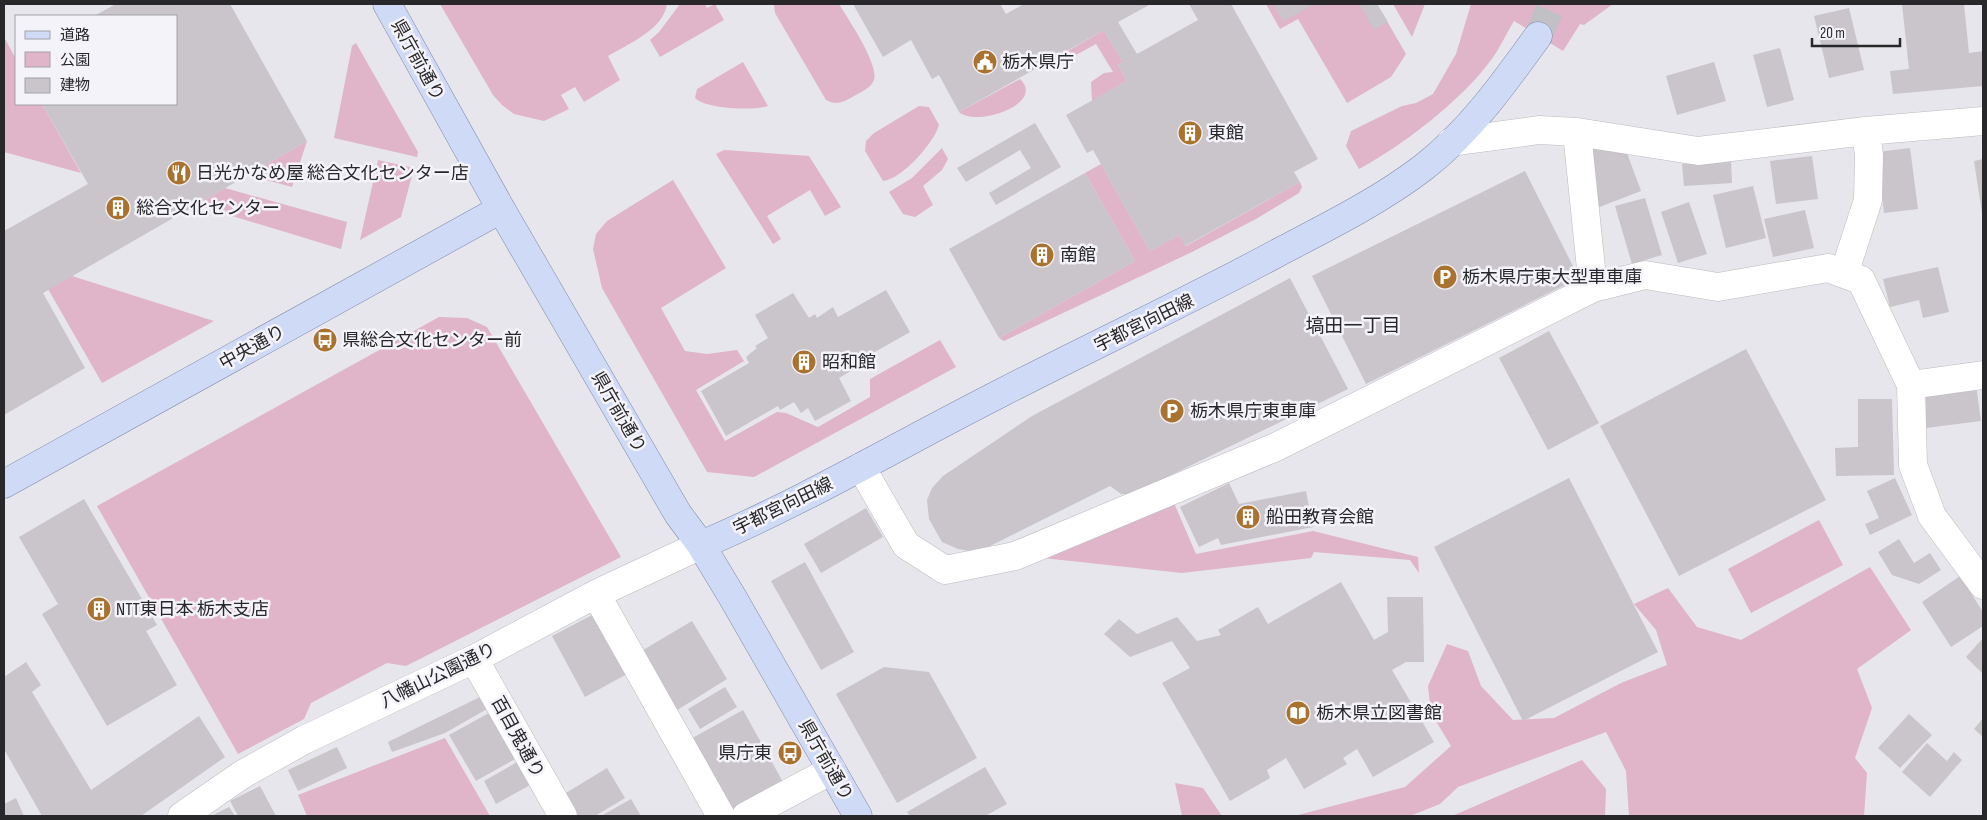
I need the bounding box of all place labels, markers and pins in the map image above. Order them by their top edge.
public building icon: 栃木県庁 [972,49,998,75]
place label: 栃木県庁 [1002,52,1074,73]
building icon: 東館 [1177,120,1203,146]
place label: 東館 [1208,123,1244,144]
restaurant icon: 日光かなめ屋 総合文化センター店 [166,160,192,186]
place label: 日光かなめ屋 総合文化センター店 [196,163,469,184]
building icon: 総合文化センター [105,195,131,221]
place label: 総合文化センター [136,198,280,219]
building icon: 南館 [1029,242,1055,268]
place label: 南館 [1060,245,1096,266]
parking icon: 栃木県庁東大型車車庫 [1432,264,1458,290]
place label: 栃木県庁東大型車車庫 [1462,267,1642,288]
bus stop icon: 県総合文化センター前 [312,327,338,353]
place label: 県総合文化センター前 [342,330,522,351]
building icon: 昭和館 [791,349,817,375]
place label: 昭和館 [822,352,876,373]
parking icon: 栃木県庁東車庫 [1159,398,1185,424]
place label: 栃木県庁東車庫 [1190,401,1316,422]
building icon: 船田教育会館 [1235,504,1261,530]
place label: 船田教育会館 [1266,507,1374,528]
building icon: NTT東日本 栃木支店 [86,596,112,622]
place label: NTT東日本 栃木支店 [116,599,269,620]
library icon: 栃木県立図書館 [1285,700,1311,726]
place label: 栃木県立図書館 [1316,703,1442,724]
bus stop icon: 県庁東 [777,740,803,766]
place label: 県庁東 [718,743,772,764]

